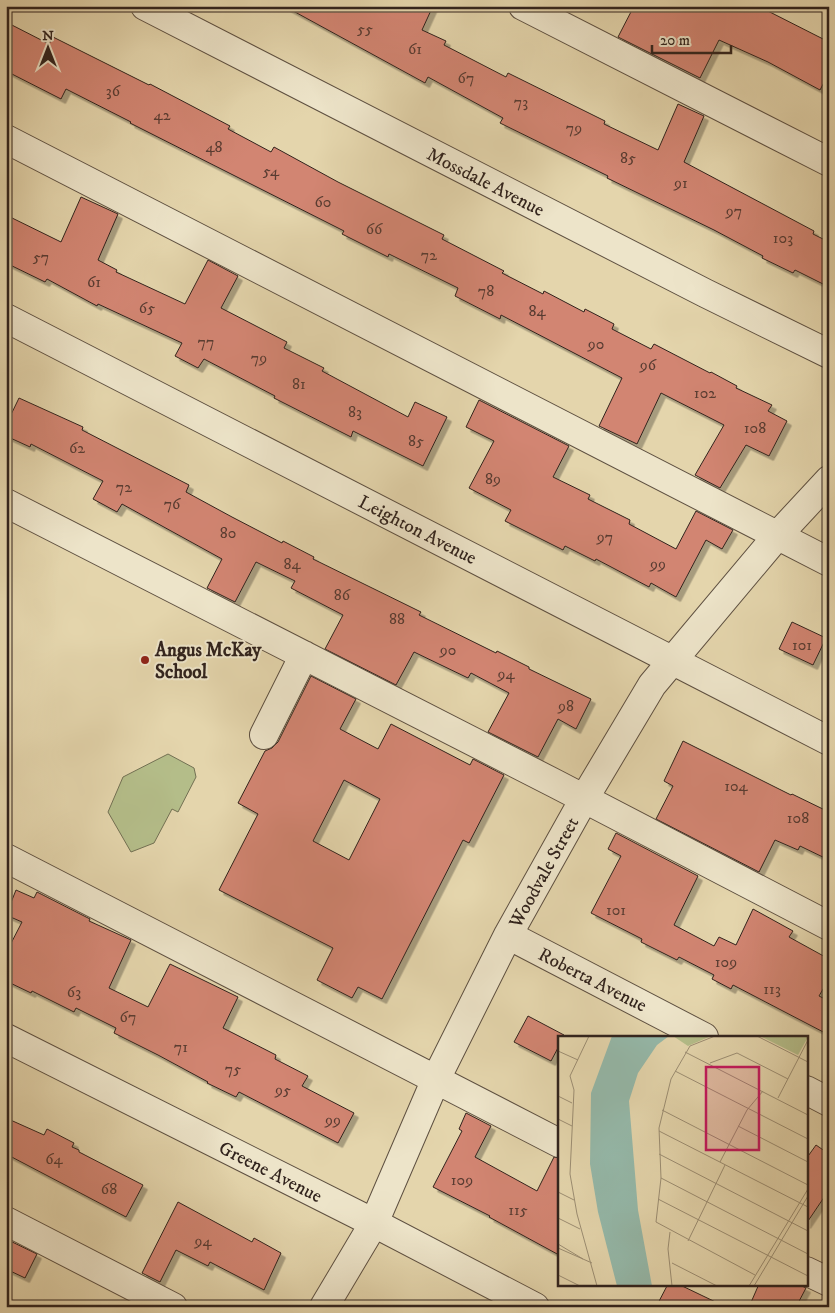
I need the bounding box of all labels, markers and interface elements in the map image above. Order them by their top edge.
house number: 55 [357,19,373,39]
north arrow [22,22,72,72]
scale bar [652,22,731,54]
text: N [42,27,54,45]
text: 20 m [660,31,690,50]
house number: 61 [408,39,422,59]
house number: 67 [458,68,474,88]
house number: 36 [106,81,121,101]
house number: 73 [514,92,528,112]
house number: 42 [153,105,171,125]
house number: 79 [566,118,582,138]
house number: 48 [205,137,223,157]
street label: Mossdale Avenue [423,143,548,222]
house number: 85 [620,148,636,168]
house number: 54 [263,161,280,181]
house number: 91 [673,173,688,193]
house number: 60 [315,192,331,212]
house number: 97 [725,201,742,221]
house number: 66 [366,219,383,239]
house number: 103 [773,228,793,248]
house number: 72 [421,245,437,265]
house number: 57 [33,247,49,267]
house number: 61 [87,272,101,292]
house number: 78 [478,281,494,301]
house number: 65 [139,298,155,318]
house number: 84 [528,301,546,321]
house number: 77 [198,332,214,352]
house number: 90 [587,334,604,354]
house number: 79 [251,348,267,368]
house number: 96 [639,355,657,375]
house number: 81 [292,374,306,394]
house number: 102 [694,383,716,403]
house number: 83 [348,402,362,422]
house number: 108 [744,418,766,438]
house number: 85 [408,431,424,451]
house number: 62 [69,438,85,458]
house number: 89 [485,469,501,489]
house number: 72 [116,477,132,497]
street label: Leighton Avenue [354,491,480,570]
house number: 76 [164,494,181,514]
house number: 80 [220,523,236,543]
house number: 97 [596,527,613,547]
house number: 84 [283,554,301,574]
house number: 99 [649,554,666,574]
house number: 86 [334,585,351,605]
house number: 88 [389,609,405,629]
house number: 101 [792,635,812,655]
place label: Angus McKay School [154,639,262,684]
house number: 90 [439,640,456,660]
marker: Angus McKay School [139,654,151,666]
house number: 94 [496,664,515,684]
house number: 98 [557,696,574,716]
house number: 104 [724,776,749,796]
house number: 108 [787,808,809,828]
street label: Woodvale Street [504,813,584,933]
house number: 101 [606,900,626,920]
street label: Roberta Avenue [534,943,651,1018]
house number: 109 [715,952,737,972]
house number: 113 [763,979,781,999]
house number: 63 [67,982,81,1002]
house number: 67 [120,1007,136,1027]
inset map [558,1036,808,1286]
house number: 71 [174,1037,188,1057]
house number: 75 [225,1059,241,1079]
house number: 95 [274,1080,291,1100]
house number: 99 [324,1110,341,1130]
street label: Greene Avenue [215,1137,326,1208]
house number: 64 [45,1149,64,1169]
house number: 109 [451,1170,473,1190]
house number: 68 [101,1179,117,1199]
house number: 115 [508,1200,528,1220]
house number: 94 [193,1231,212,1251]

